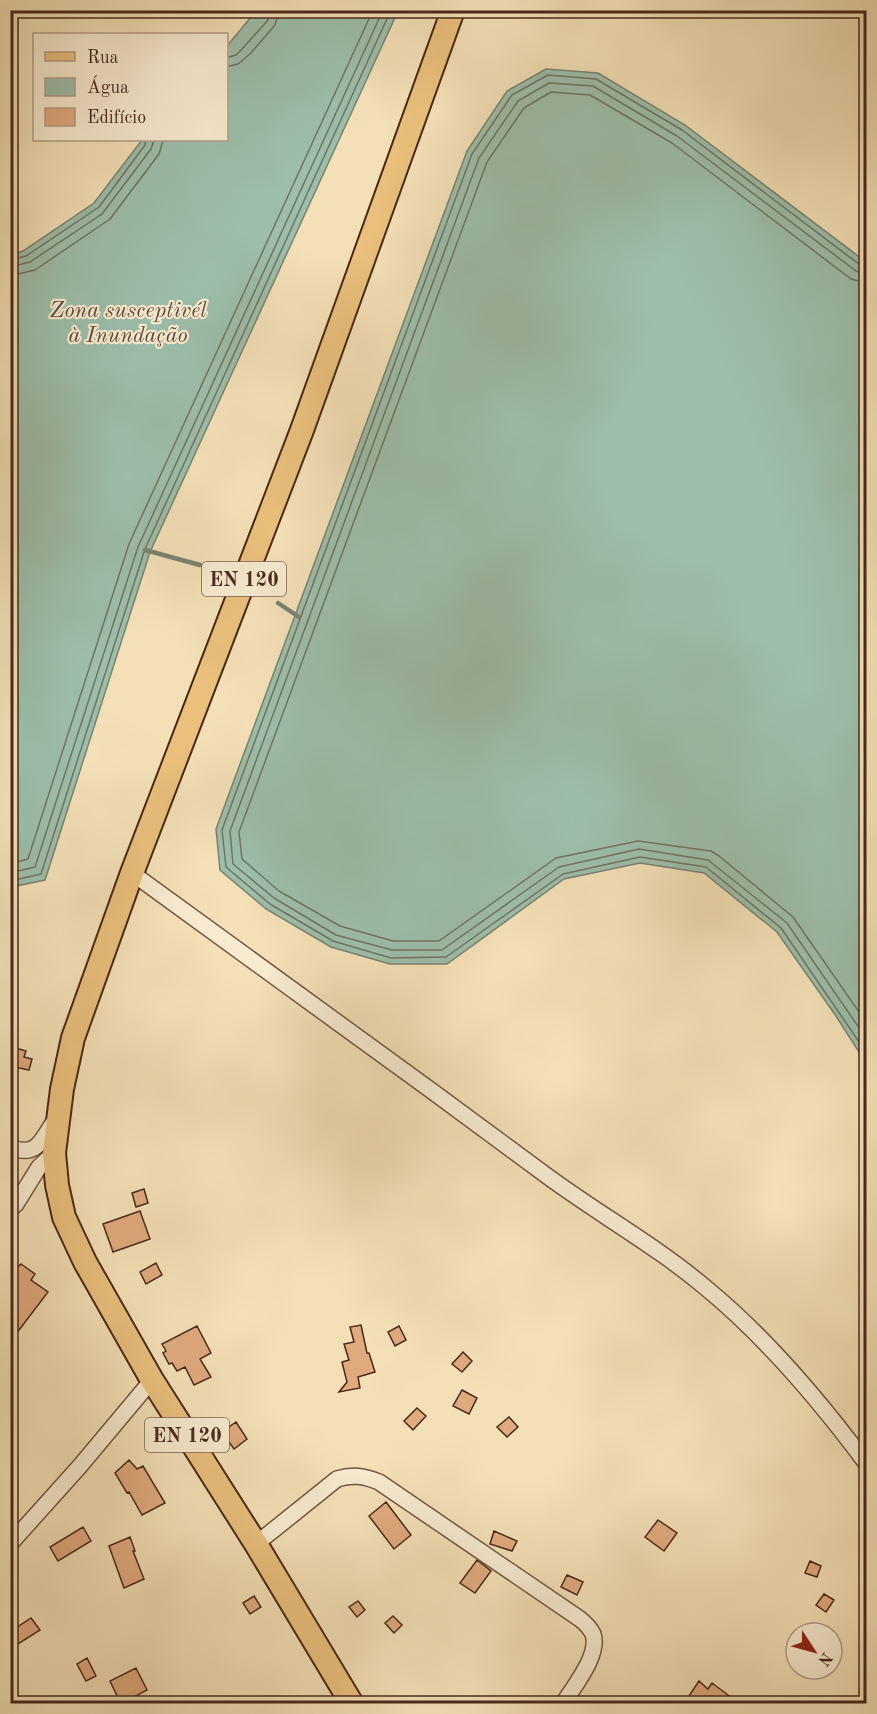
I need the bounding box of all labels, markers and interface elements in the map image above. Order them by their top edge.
legend [33,33,228,141]
text: Rua [87,49,118,67]
text: Água [87,75,129,97]
text: Edifício [87,109,146,127]
water label: Zona susceptivél à Inundação [49,300,207,347]
road number: EN 120 [202,562,286,596]
road number: EN 120 [145,1418,229,1452]
north arrow [784,1621,844,1681]
text: N [814,1649,835,1669]

